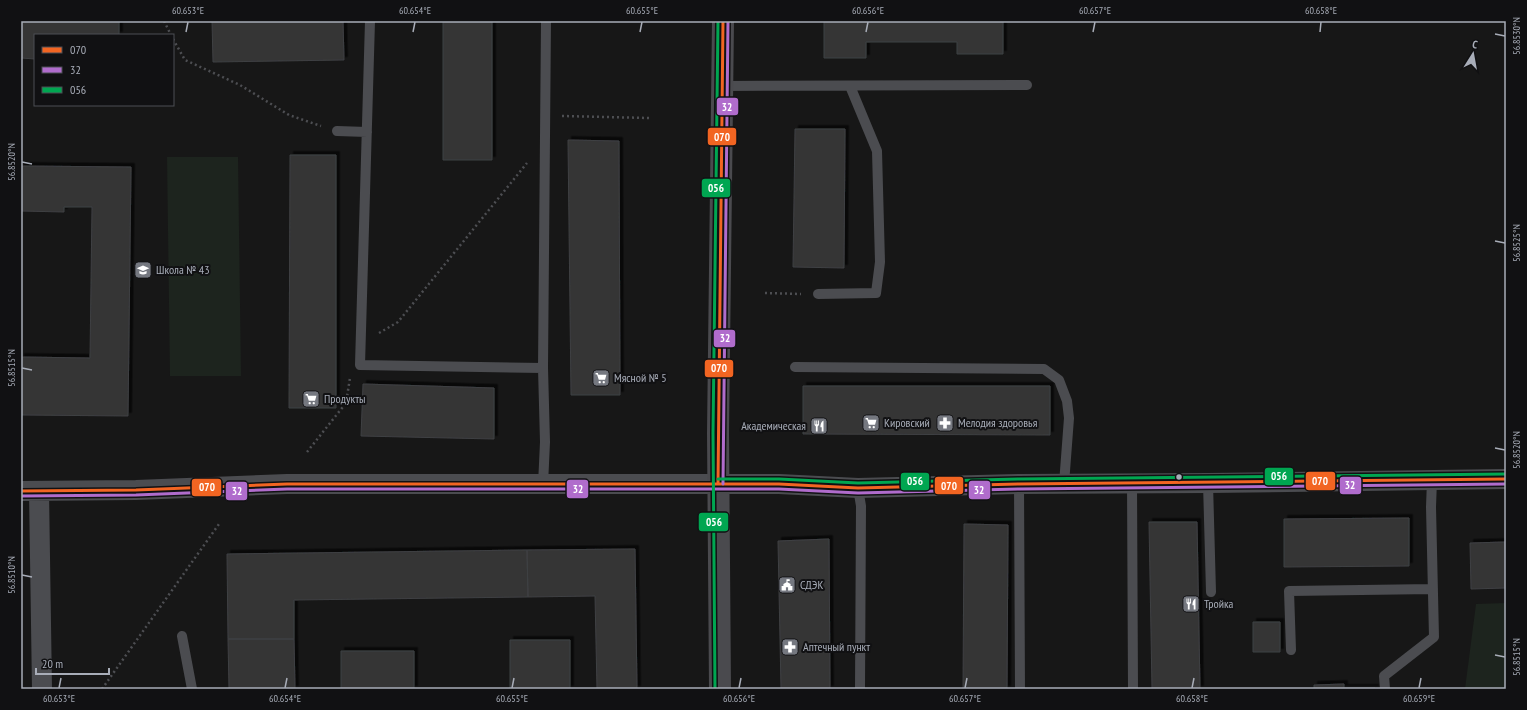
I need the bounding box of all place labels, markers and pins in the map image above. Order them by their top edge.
school or university icon: Школа № 43 [133,260,153,280]
place label: Школа № 43 [156,262,210,277]
supermarket icon: Мясной № 5 [591,368,611,388]
place label: Мясной № 5 [614,370,667,385]
supermarket icon: Продукты [301,389,321,409]
place label: Продукты [324,391,365,406]
supermarket icon: Кировский [861,413,881,433]
pharmacy icon: Мелодия здоровья [935,413,955,433]
place label: Кировский [884,415,930,430]
place label: Мелодия здоровья [958,415,1038,430]
restaurant icon: Академическая [809,416,829,436]
place label: Академическая [741,418,806,433]
unlabelled marker [1174,472,1184,482]
public building icon: СДЭК [777,575,797,595]
place label: СДЭК [800,577,823,592]
restaurant icon: Тройка [1181,594,1201,614]
place label: Тройка [1204,596,1234,611]
pharmacy icon: Аптечный пункт [780,637,800,657]
place label: Аптечный пункт [803,639,870,654]

